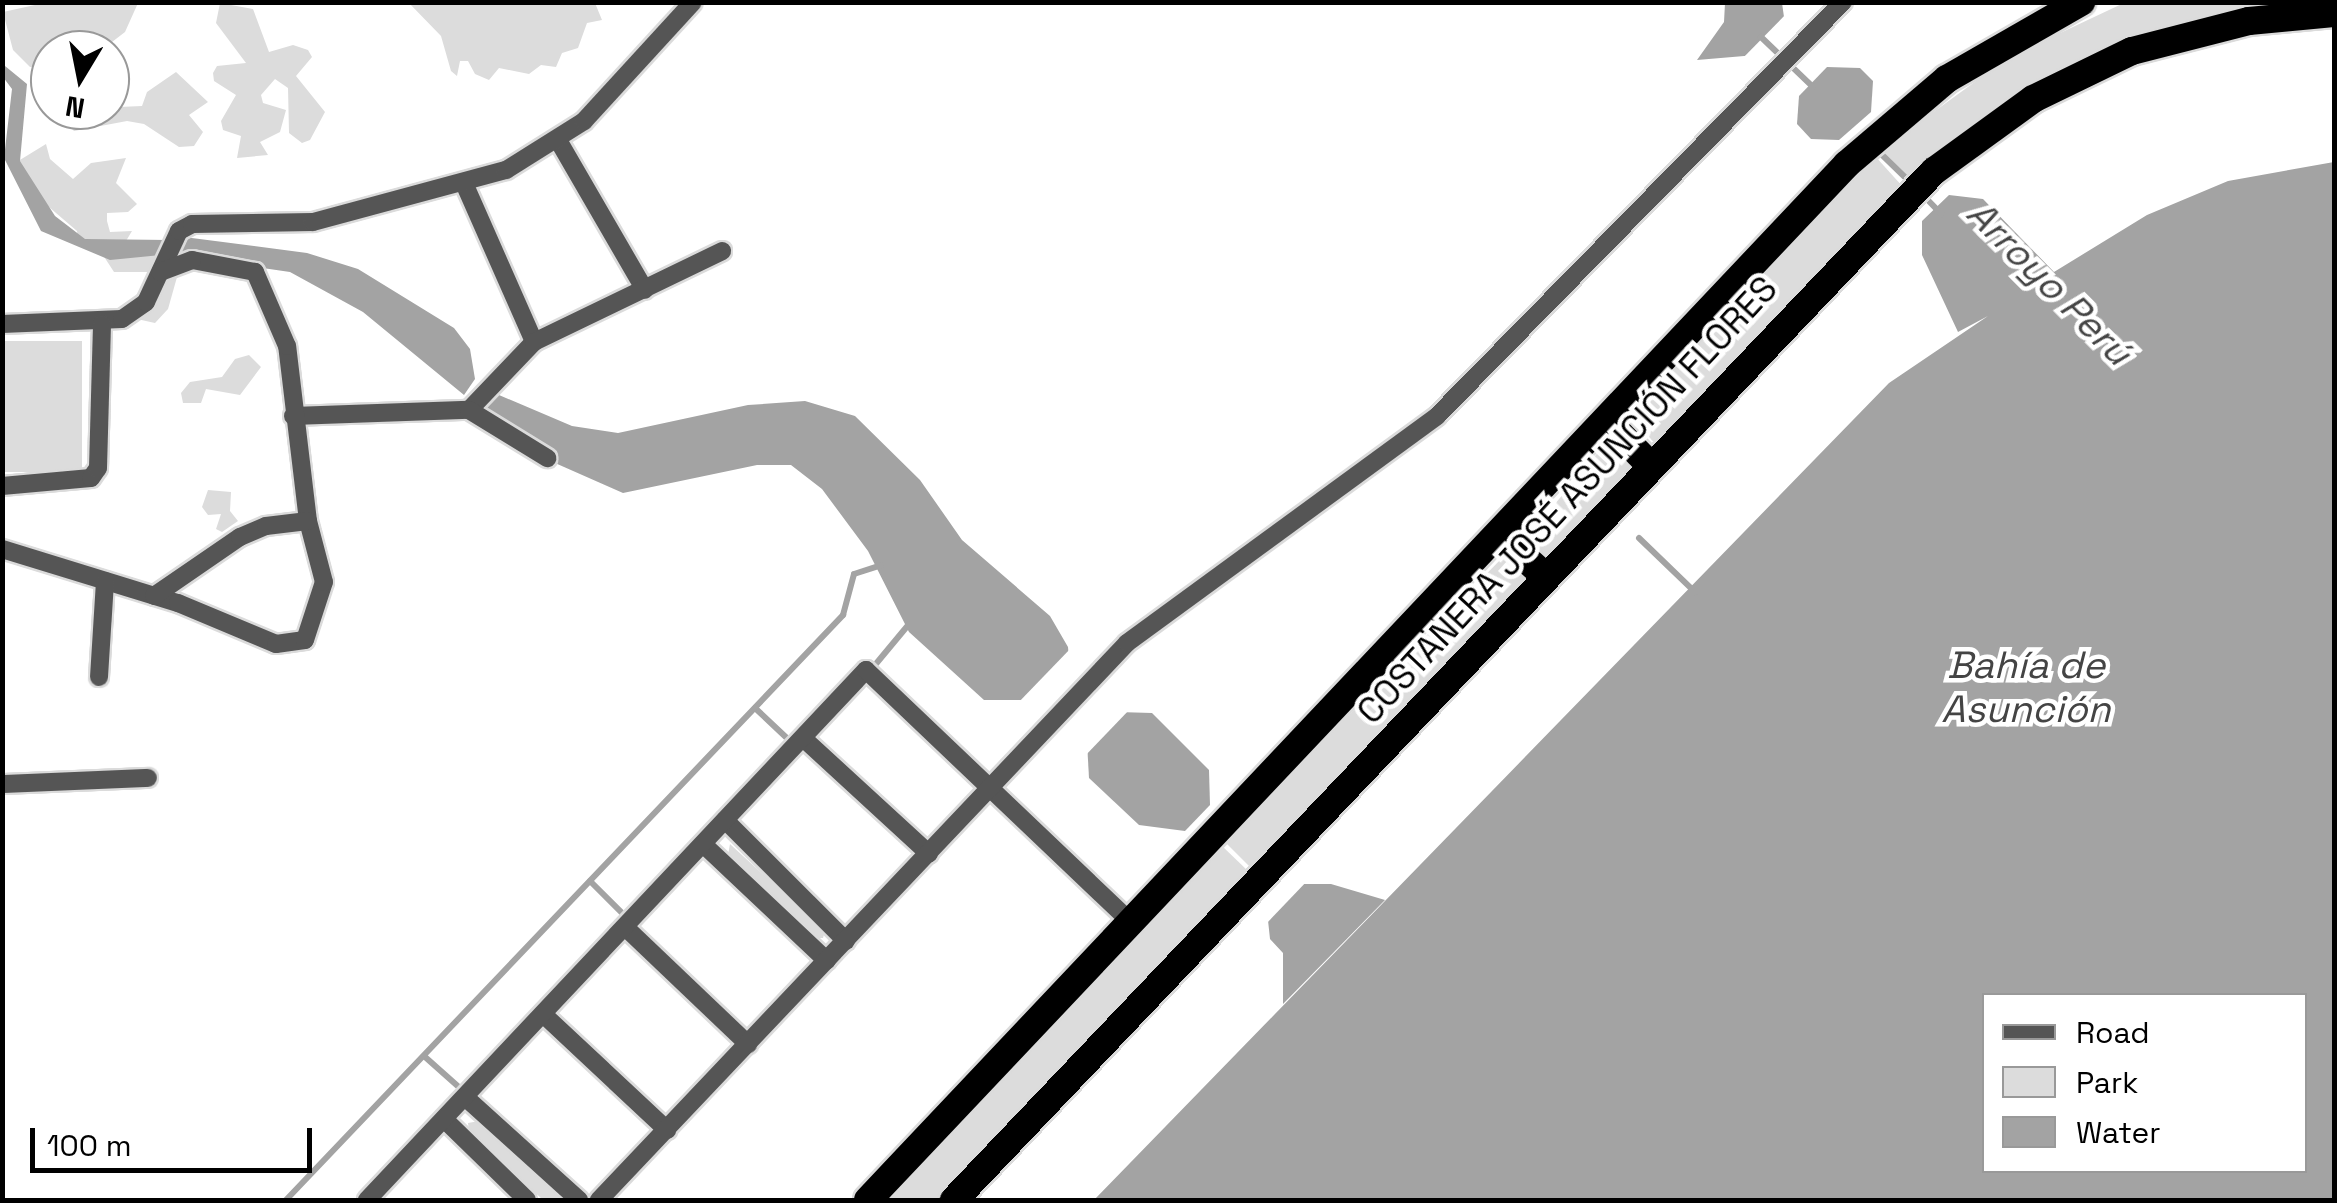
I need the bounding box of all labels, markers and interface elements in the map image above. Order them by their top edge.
north arrow [30,30,130,130]
text: N [63,88,88,127]
water label: Arroyo Perú [1957,191,2141,375]
street label: COSTANERA JOSÉ ASUNCIÓN FLORES [1348,267,1786,733]
water label: Bahía de Asunción [1941,643,2111,732]
legend [1982,993,2307,1173]
text: Road [2076,1013,2150,1052]
text: Park [2076,1063,2138,1102]
scale bar [35,1108,318,1170]
text: Water [2076,1113,2161,1152]
text: 100 m [47,1126,132,1165]

